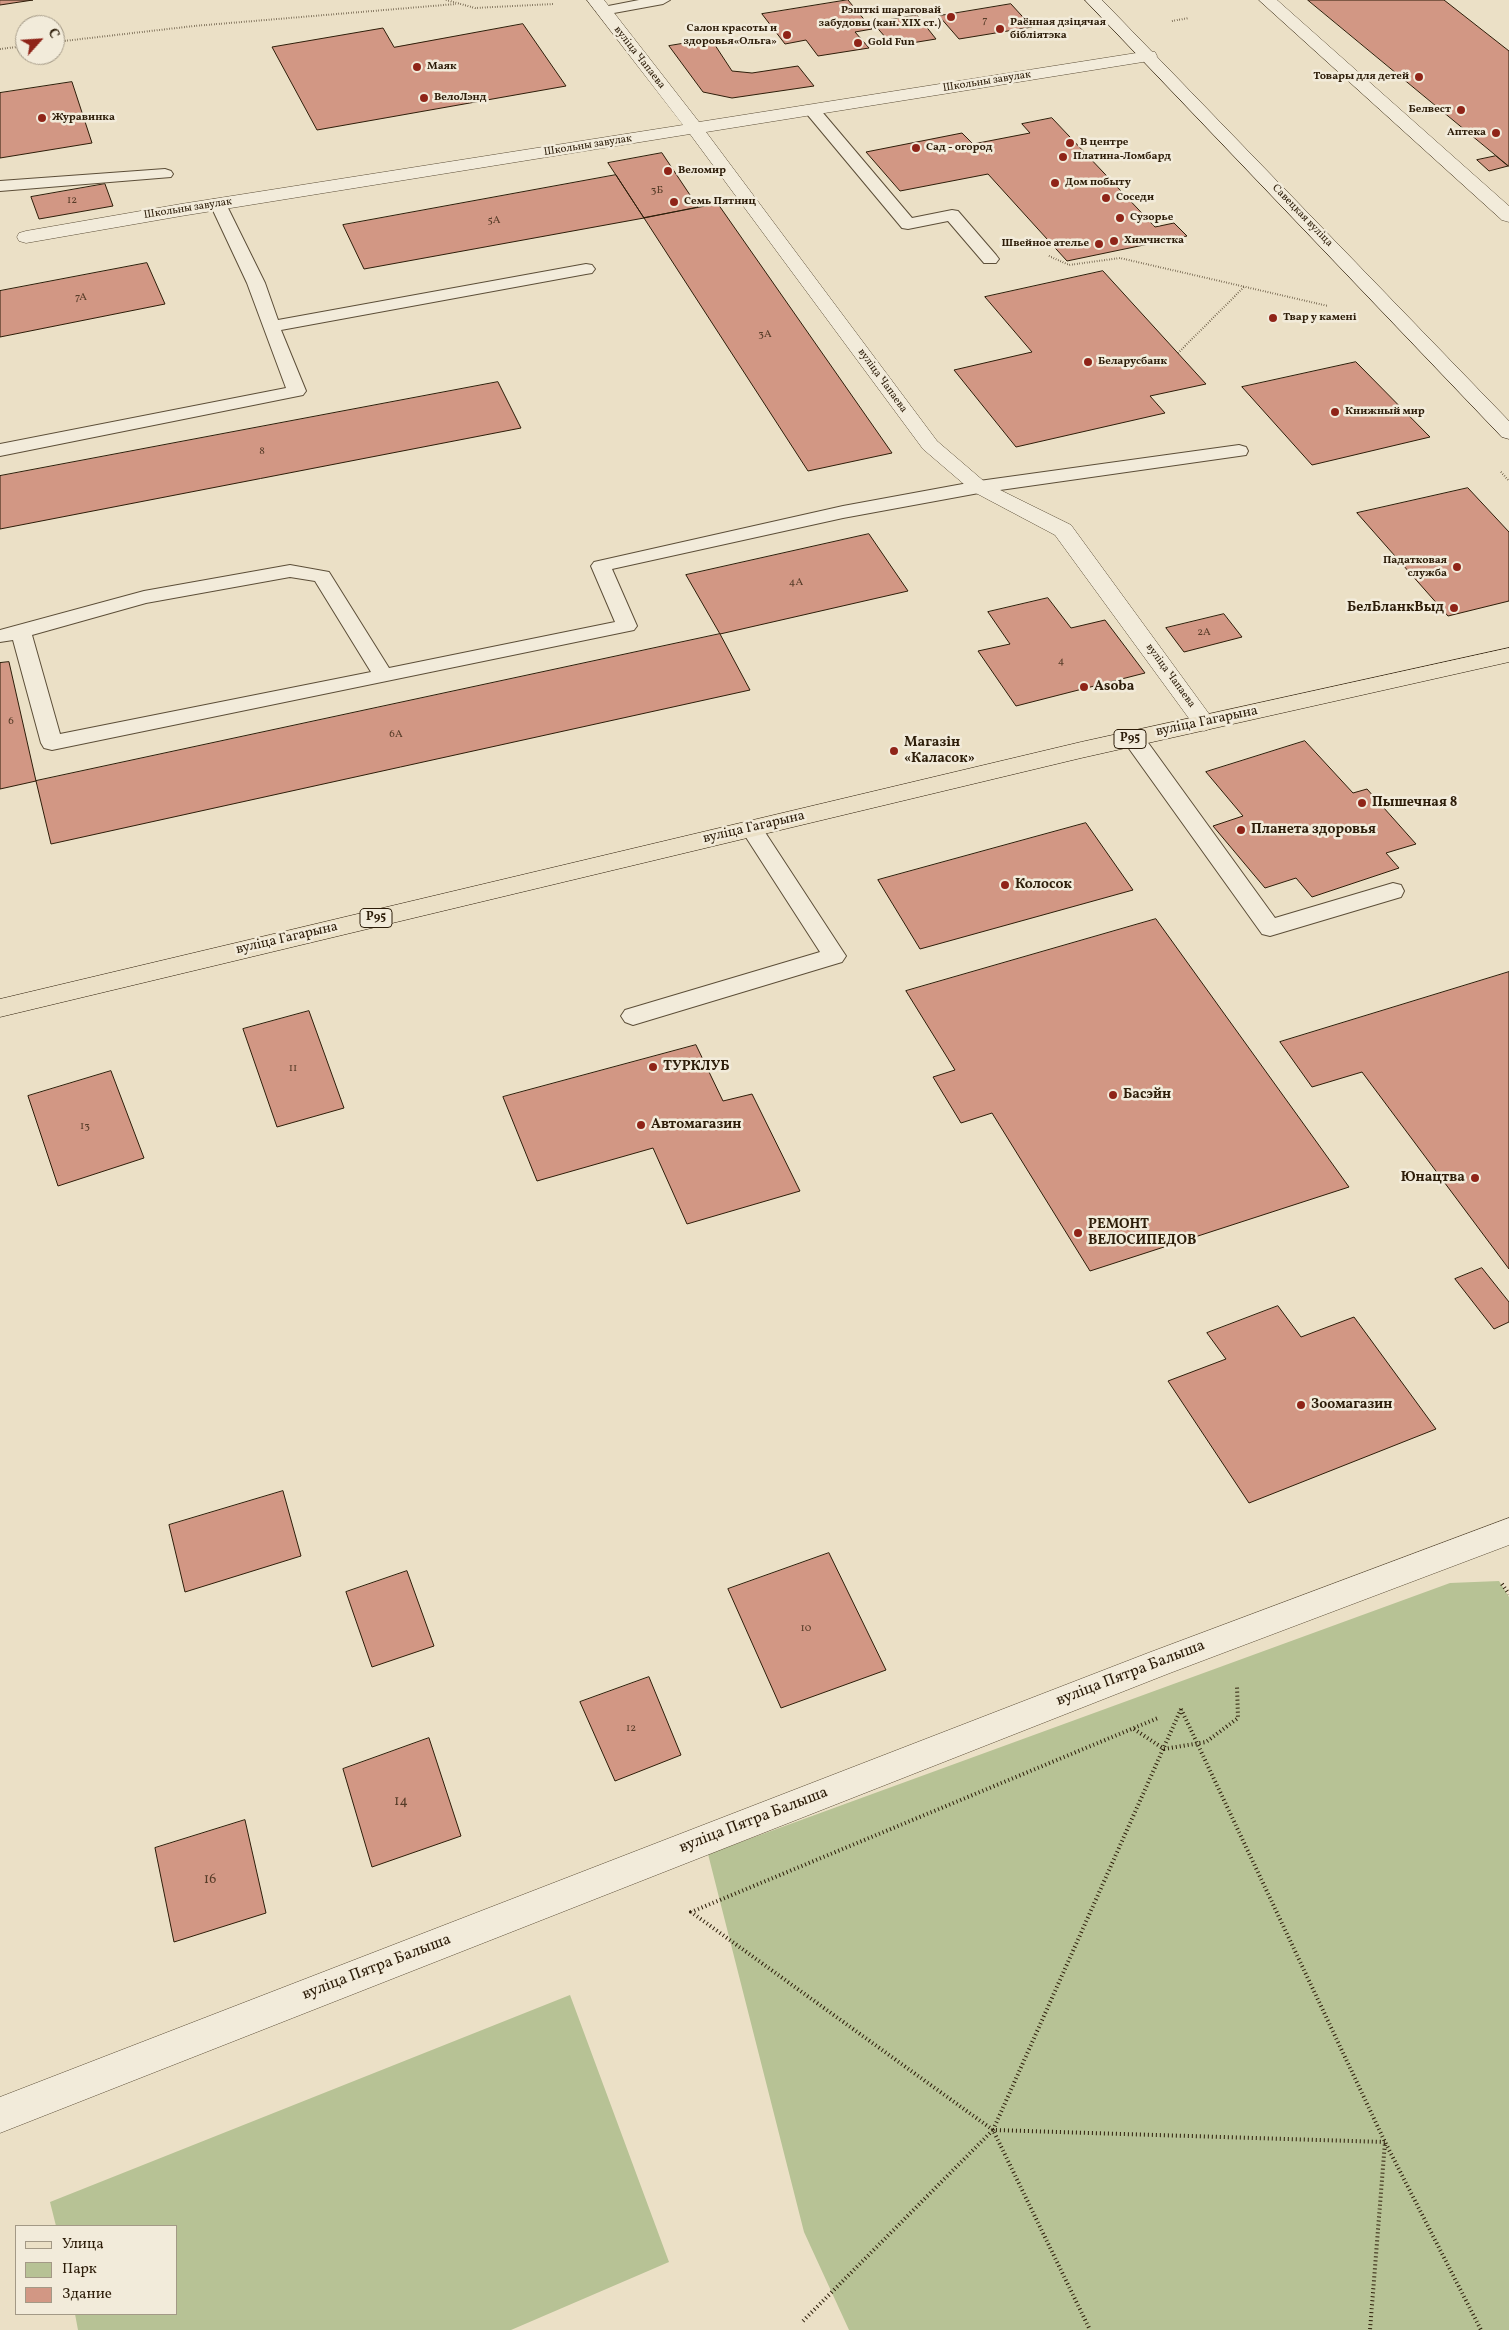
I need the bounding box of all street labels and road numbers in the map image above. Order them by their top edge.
street label: вуліца Чапаева [610,24,668,92]
street label: Школьны завулак [942,69,1032,95]
street label: Школьны завулак [543,133,633,159]
street label: Савецкая вуліца [1269,182,1335,250]
street label: Школьны завулак [143,196,233,222]
street label: вуліца Чапаева [854,346,910,416]
street label: вуліца Чапаева [1142,641,1198,711]
street label: вуліца Гагарына [1154,703,1260,741]
road number: Р95 [1114,730,1146,749]
street label: вуліца Гагарына [701,808,807,848]
road number: Р95 [360,908,392,928]
street label: вуліца Гагарына [234,919,340,959]
street label: вуліца Пятра Балыша [1054,1637,1208,1711]
street label: вуліца Пятра Балыша [677,1784,831,1858]
street label: вуліца Пятра Балыша [300,1931,454,2005]

